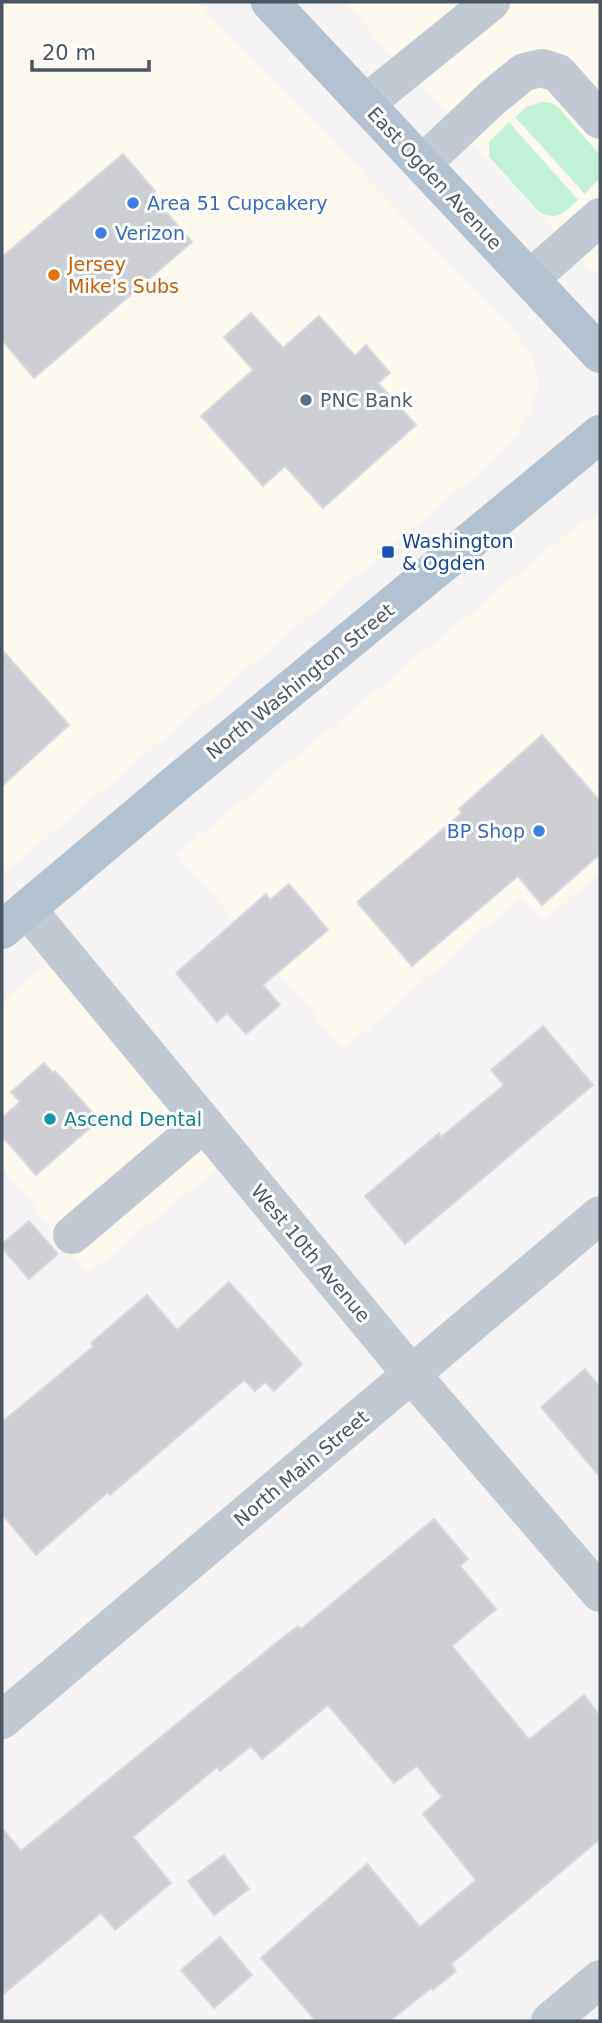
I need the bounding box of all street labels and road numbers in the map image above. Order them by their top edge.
street label: East Ogden Avenue [363,102,507,254]
street label: North Washington Street [202,599,398,763]
street label: West 10th Avenue [247,1180,375,1326]
street label: North Main Street [229,1405,373,1531]

